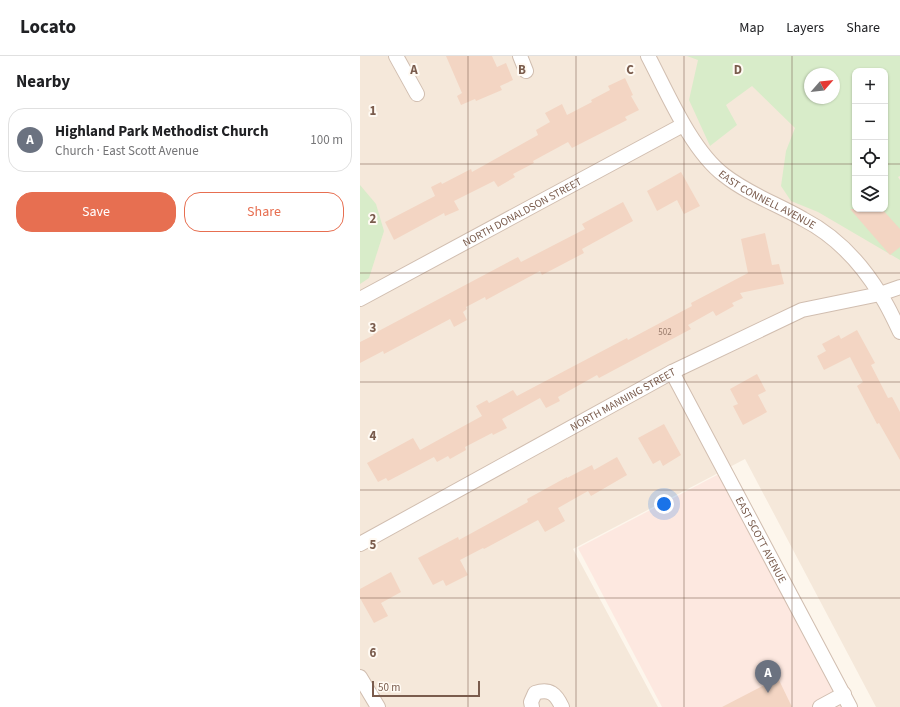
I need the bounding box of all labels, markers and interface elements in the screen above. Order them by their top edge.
text: Locato [20,14,76,41]
text: Map [739,18,764,38]
text: Layers [786,18,824,38]
text: Share [846,18,880,38]
text: A [409,61,418,79]
text: B [518,61,526,79]
text: C [626,61,634,79]
text: D [734,61,742,79]
north arrow [804,68,840,104]
map controls [852,68,888,212]
button: + [852,68,888,104]
text: Nearby [16,70,70,94]
text: 1 [370,102,377,120]
button: − [852,104,888,140]
text: Highland Park Methodist Church [55,121,268,142]
text: A [26,131,34,149]
text: 100 m [310,131,343,149]
button: locate [852,140,888,176]
text: Church · East Scott Avenue [55,142,199,160]
street label: EAST CONNELL AVENUE [716,166,819,232]
street label: NORTH DONALDSON STREET [460,174,584,250]
button: layers [852,176,888,212]
button: Save [16,192,176,232]
button: Share [184,192,344,232]
text: 2 [370,210,377,228]
text: 3 [370,319,377,337]
house number: 502 [658,326,672,339]
street label: NORTH MANNING STREET [567,364,678,434]
text: 4 [370,427,377,445]
your location [654,494,674,514]
street label: EAST SCOTT AVENUE [732,494,790,586]
text: 5 [370,536,377,554]
text: 6 [370,644,377,662]
pin: A [755,660,781,693]
scale bar [372,679,480,698]
text: 50 m [378,680,400,695]

